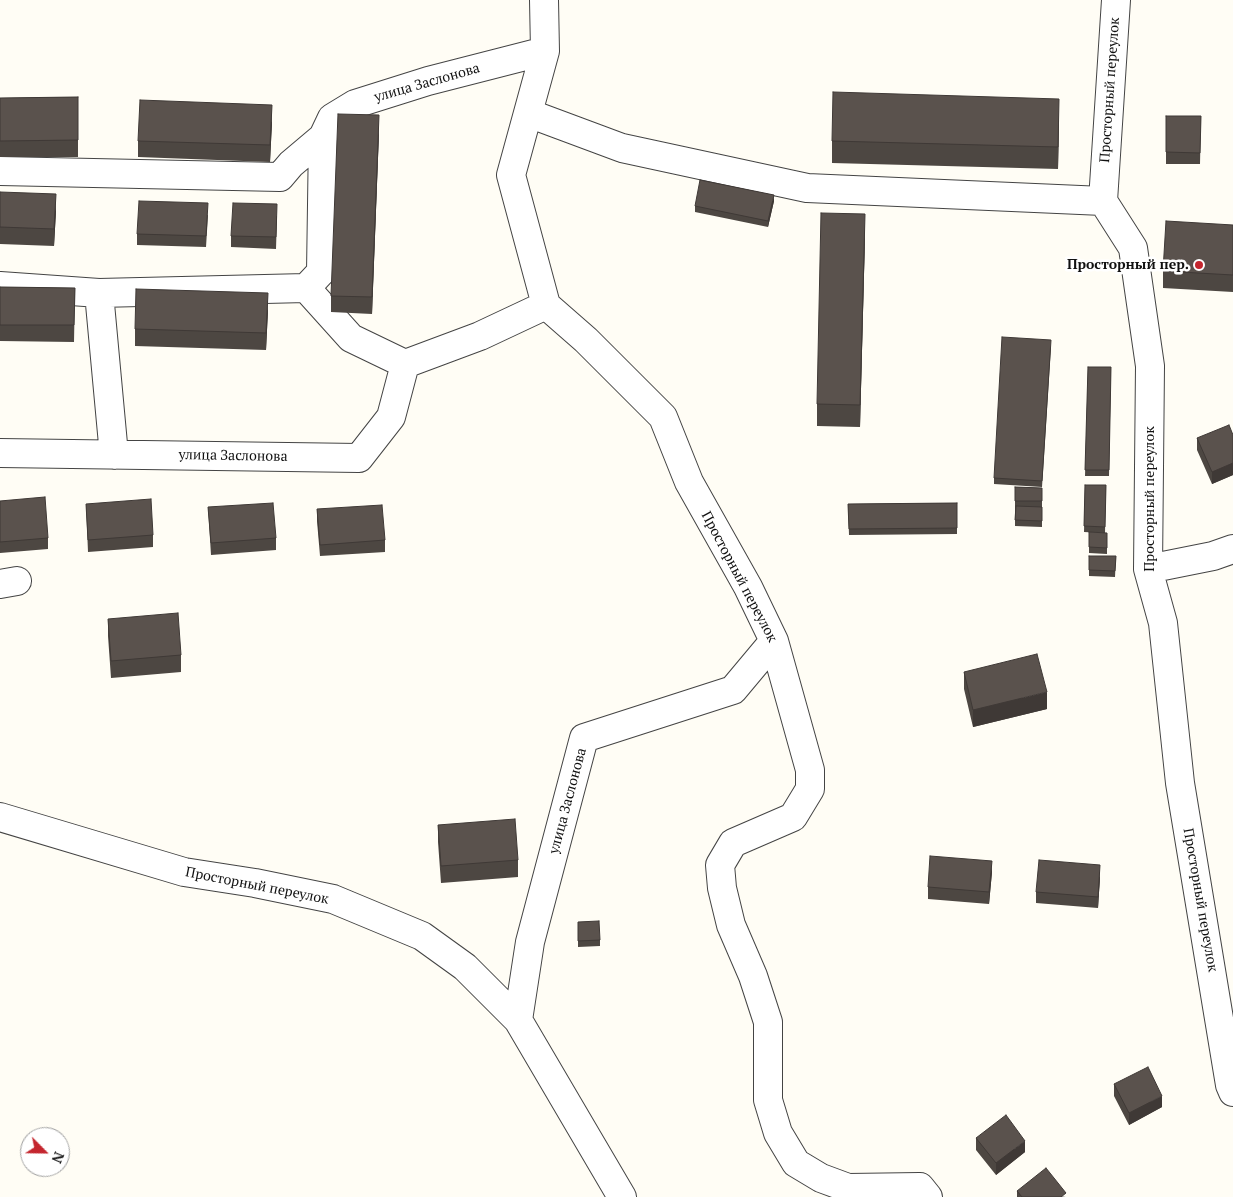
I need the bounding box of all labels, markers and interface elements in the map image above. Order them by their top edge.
street label: Просторный переулок [1097,17,1123,163]
street label: улица Заслонова [372,60,482,106]
place label: Просторный пер. [1067,257,1189,273]
marker: Просторный пер. [1193,259,1205,271]
street label: Просторный переулок [1142,426,1158,572]
street label: улица Заслонова [178,447,288,465]
street label: Просторный переулок [697,509,781,645]
street label: улица Заслонова [546,746,590,856]
street label: Просторный переулок [1179,827,1221,973]
street label: Просторный переулок [184,864,330,908]
north arrow [20,1127,70,1177]
text: N [48,1149,69,1166]

